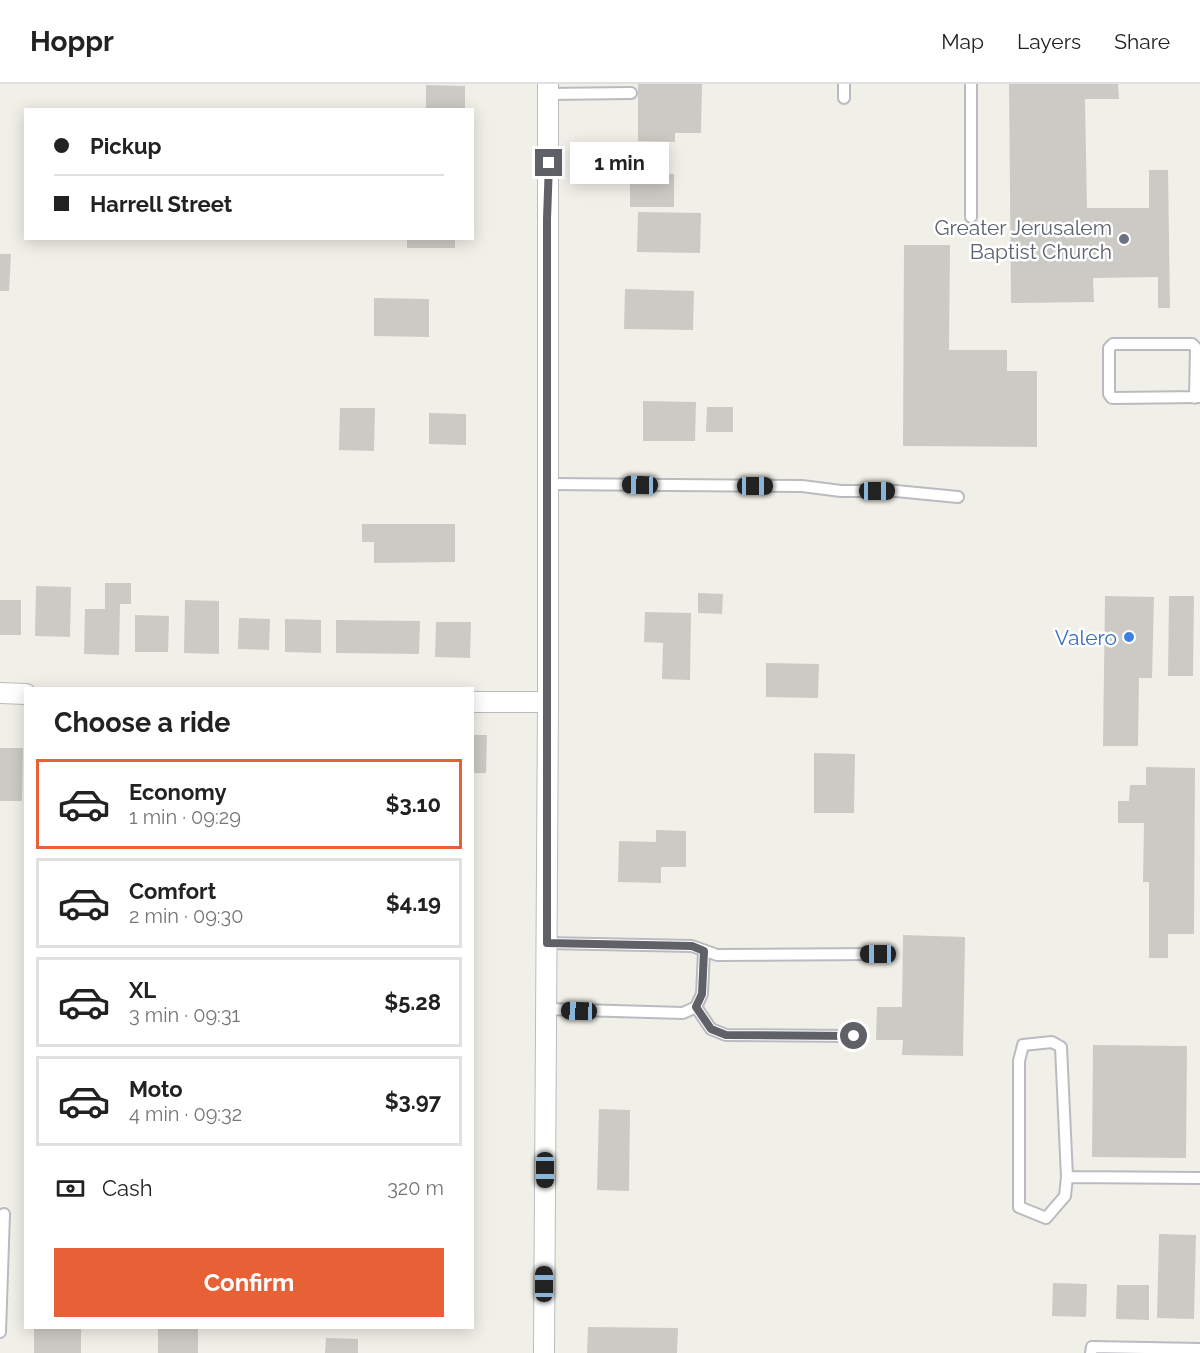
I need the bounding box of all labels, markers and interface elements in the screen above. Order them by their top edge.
text: Hoppr [30,25,114,58]
text: Map [941,29,984,54]
text: Layers [1017,29,1081,54]
text: Share [1114,29,1170,54]
text: Pickup [90,133,162,159]
callout: 1 min [570,142,669,184]
route end [535,149,562,176]
text: 1 min [594,151,645,175]
text: Harrell Street [90,191,232,217]
place label: Greater Jerusalem Baptist Church [934,215,1112,264]
marker: Greater Jerusalem Baptist Church [1117,232,1131,246]
car [622,476,658,494]
car [737,477,773,495]
car [859,482,895,500]
place label: Valero [1055,625,1117,650]
marker: Valero [1122,630,1136,644]
text: Choose a ride [54,707,230,738]
icon: car [57,777,111,831]
text: Economy [129,779,227,805]
text: $3.10 [386,791,441,817]
text: 1 min · 09:29 [129,805,241,829]
icon: car [57,876,111,930]
text: Comfort [129,878,216,904]
text: $4.19 [386,890,441,916]
text: 2 min · 09:30 [129,904,244,928]
car [860,945,896,963]
icon: car [57,975,111,1029]
text: XL [129,977,156,1003]
text: $5.28 [384,989,441,1015]
car [561,1001,597,1021]
text: 3 min · 09:31 [129,1003,240,1027]
route start [840,1022,867,1049]
icon: car [57,1074,111,1128]
text: Moto [129,1076,183,1102]
text: $3.97 [385,1088,441,1114]
text: 4 min · 09:32 [129,1102,242,1126]
car [536,1152,554,1188]
icon: cash [54,1172,87,1205]
text: Cash [102,1175,153,1201]
text: 320 m [387,1176,444,1200]
button: Confirm [54,1248,444,1317]
car [535,1266,553,1302]

